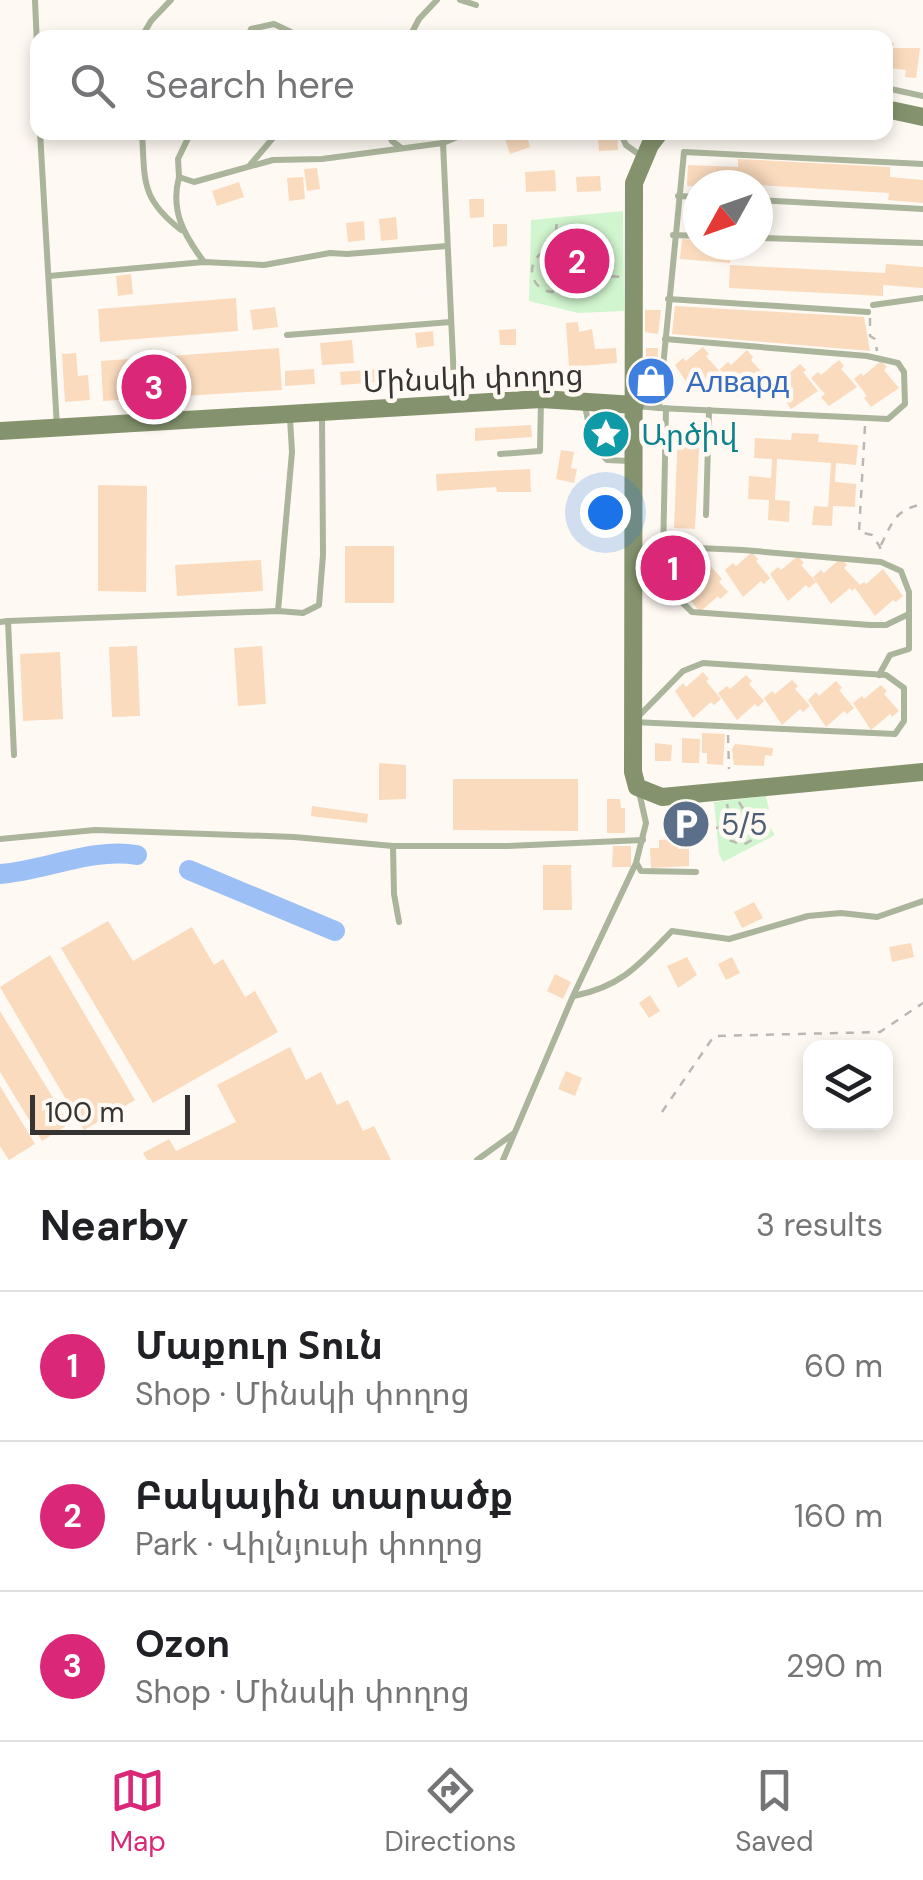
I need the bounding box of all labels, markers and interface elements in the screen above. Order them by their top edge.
search box [30,30,893,140]
icon: search [65,58,120,113]
text: Search here [145,60,355,110]
north arrow [683,170,773,260]
pin: 2 [544,224,610,298]
pin: 3 [122,350,186,424]
street label: Մինսկի փողոց [362,355,584,401]
shop icon: Алвард [625,355,677,407]
place label: Алвард [686,362,789,401]
place icon: Արծիվ [580,408,632,460]
place label: Արծիվ [641,415,738,454]
your location [580,487,631,538]
pin: 1 [640,530,706,606]
parking icon: 5/5 [660,798,712,850]
place label: 5/5 [721,805,768,844]
map controls [803,1040,893,1130]
button: layers [803,1040,893,1130]
scale bar [30,1090,190,1134]
text: 100 m [45,1094,124,1131]
text: Nearby [40,1198,189,1253]
text: 3 results [756,1204,883,1246]
text: Մաքուր Տուն [135,1321,383,1371]
text: 1 [67,1345,78,1387]
text: 60 m [804,1345,883,1387]
text: Shop · Մինսկի փողոց [135,1373,470,1415]
text: Բակային տարածք [135,1471,513,1521]
text: 2 [63,1495,82,1537]
text: 160 m [794,1495,883,1537]
text: Park · Վիլնյուսի փողոց [135,1523,483,1565]
text: Ozon [135,1619,230,1669]
text: 3 [63,1645,82,1687]
text: 290 m [786,1645,883,1687]
text: Shop · Մինսկի փողոց [135,1671,470,1713]
tab: Map [109,1763,166,1860]
tab: Directions [385,1763,516,1860]
tab: Saved [735,1763,814,1860]

